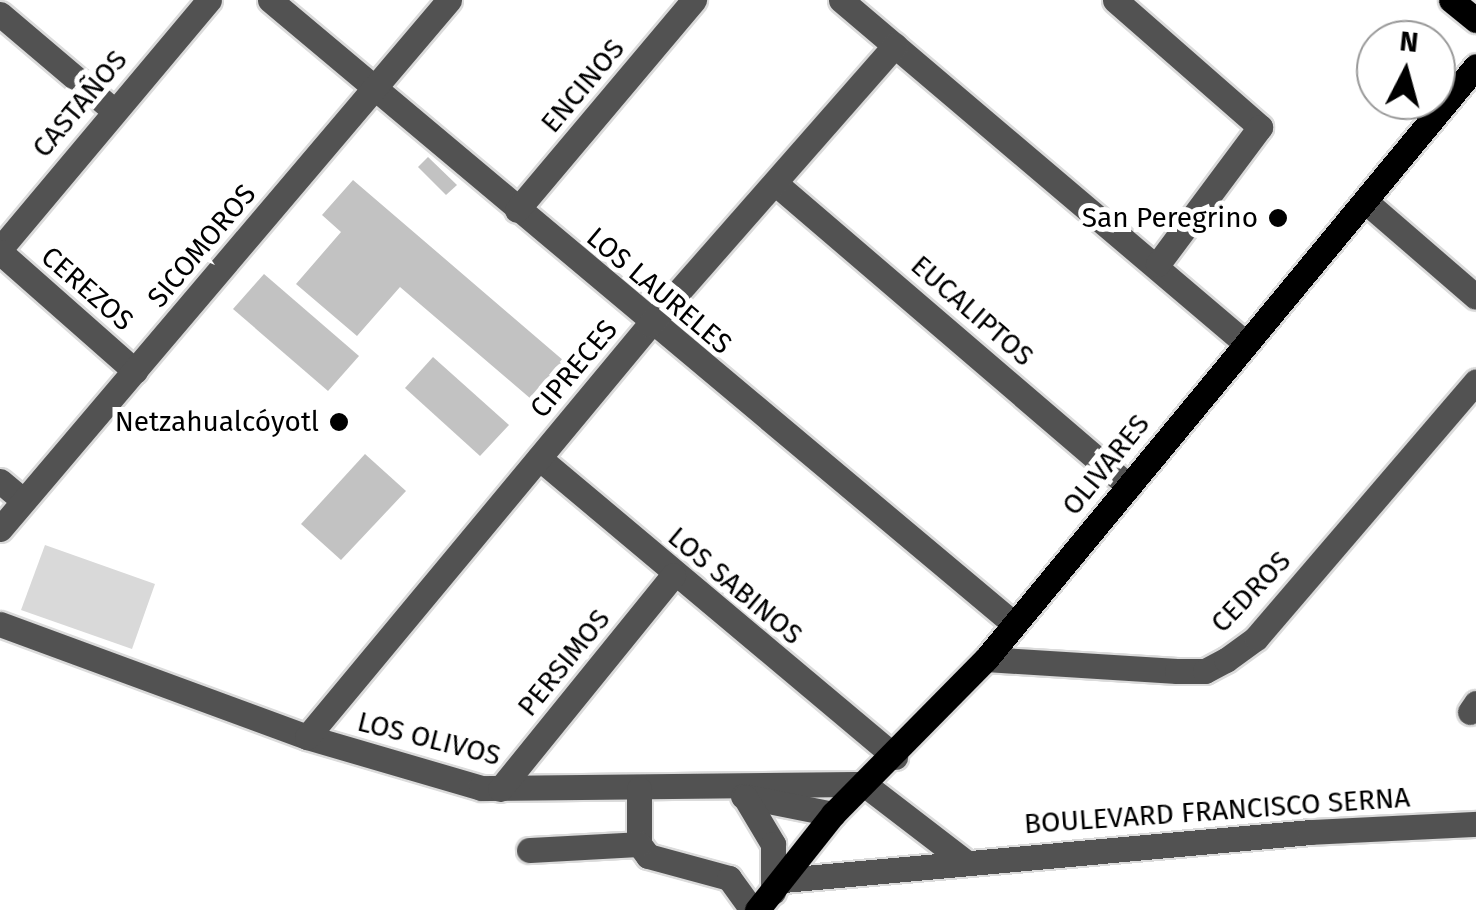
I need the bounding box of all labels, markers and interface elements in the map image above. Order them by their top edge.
north arrow [1356,20,1456,120]
text: N [1398,24,1420,59]
street label: ENCINOS [534,32,632,140]
street label: CASTAÑOS [26,44,134,164]
street label: SICOMOROS [141,178,263,314]
place label: San Peregrino [1082,201,1258,235]
marker: San Peregrino [1267,207,1289,229]
street label: LOS LAURELES [580,221,738,361]
street label: CEREZOS [34,240,140,338]
street label: EUCALIPTOS [904,249,1040,373]
street label: CIPRECES [523,313,625,425]
place label: Netzahualcóyotl [115,405,319,439]
street label: OLIVARES [1055,408,1157,522]
marker: Netzahualcóyotl [328,411,350,433]
street label: LOS SABINOS [661,520,809,652]
street label: CEDROS [1204,544,1298,640]
street label: PERSIMOS [511,603,617,723]
street label: LOS OLIVOS [354,705,504,773]
street label: BOULEVARD FRANCISCO SERNA [1023,781,1411,841]

